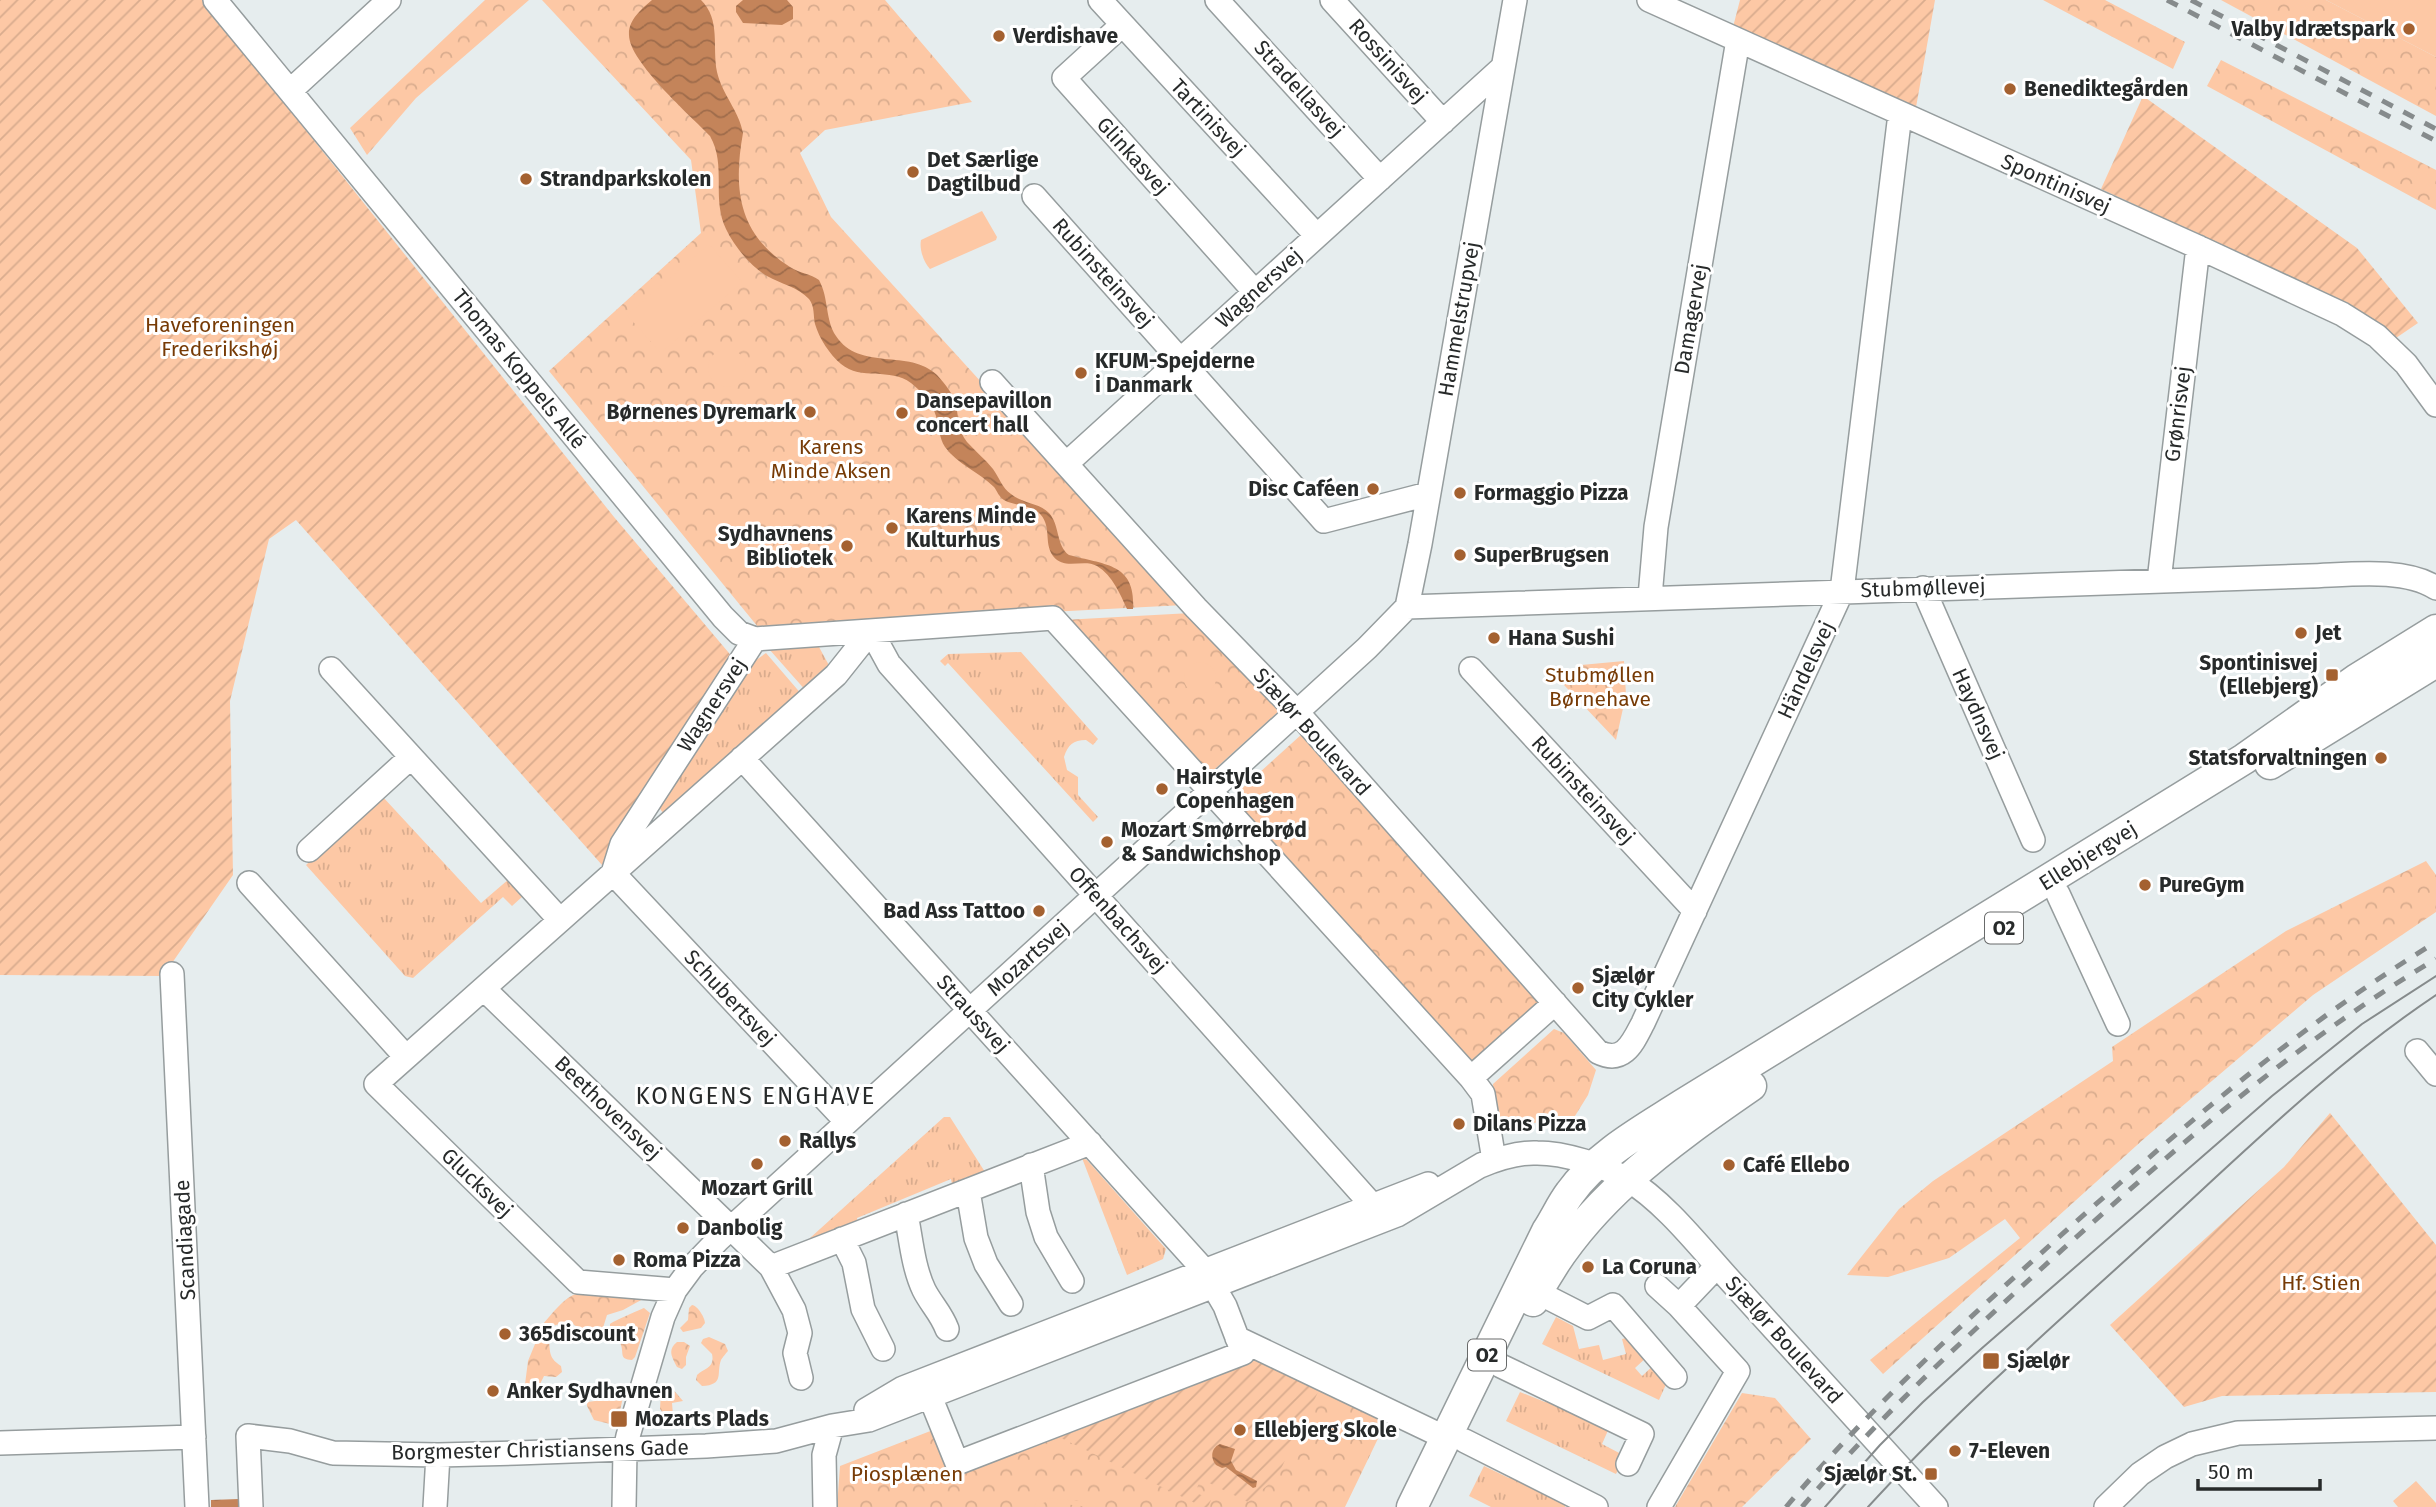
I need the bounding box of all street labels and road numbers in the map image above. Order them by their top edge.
street label: Rossinisvej [1343,13,1433,109]
street label: Stradellasvej [1248,35,1350,143]
street label: Tartinisvej [1165,73,1251,163]
street label: Glinkasvej [1091,112,1175,200]
street label: Spontinisvej [1997,148,2115,220]
street label: Rubinsteinsvej [1047,213,1159,333]
street label: Hammelstrupvej [1433,239,1485,399]
street label: Wagnersvej [1210,242,1308,334]
street label: Damagervej [1669,262,1713,376]
street label: Thomas Koppels Allé [447,284,591,454]
street label: Grønrisvej [2159,365,2197,463]
street label: Stubmøllevej [1860,573,1986,603]
street label: Händelsvej [1772,617,1840,723]
street label: Wagnersvej [672,653,752,757]
street label: Sjælør Boulevard [1248,663,1376,801]
street label: Haydnsvej [1946,664,2010,764]
street label: Rubinsteinsvej [1526,730,1640,850]
street label: Ellebjergvej [2034,816,2142,896]
street label: Offenbachsvej [1063,861,1173,979]
road number: O2 [1985,912,2023,944]
street label: Mozartsvej [982,914,1074,1002]
street label: Schubertsvej [679,944,781,1052]
street label: Straussvej [931,969,1015,1059]
street label: Beethovensvej [549,1050,667,1166]
street label: Glucksvej [436,1143,518,1223]
street label: Scandiagade [169,1179,201,1301]
street label: Sjælør Boulevard [1720,1271,1848,1409]
road number: O2 [1468,1340,1506,1371]
street label: Borgmester Christiansens Gade [391,1434,689,1466]

